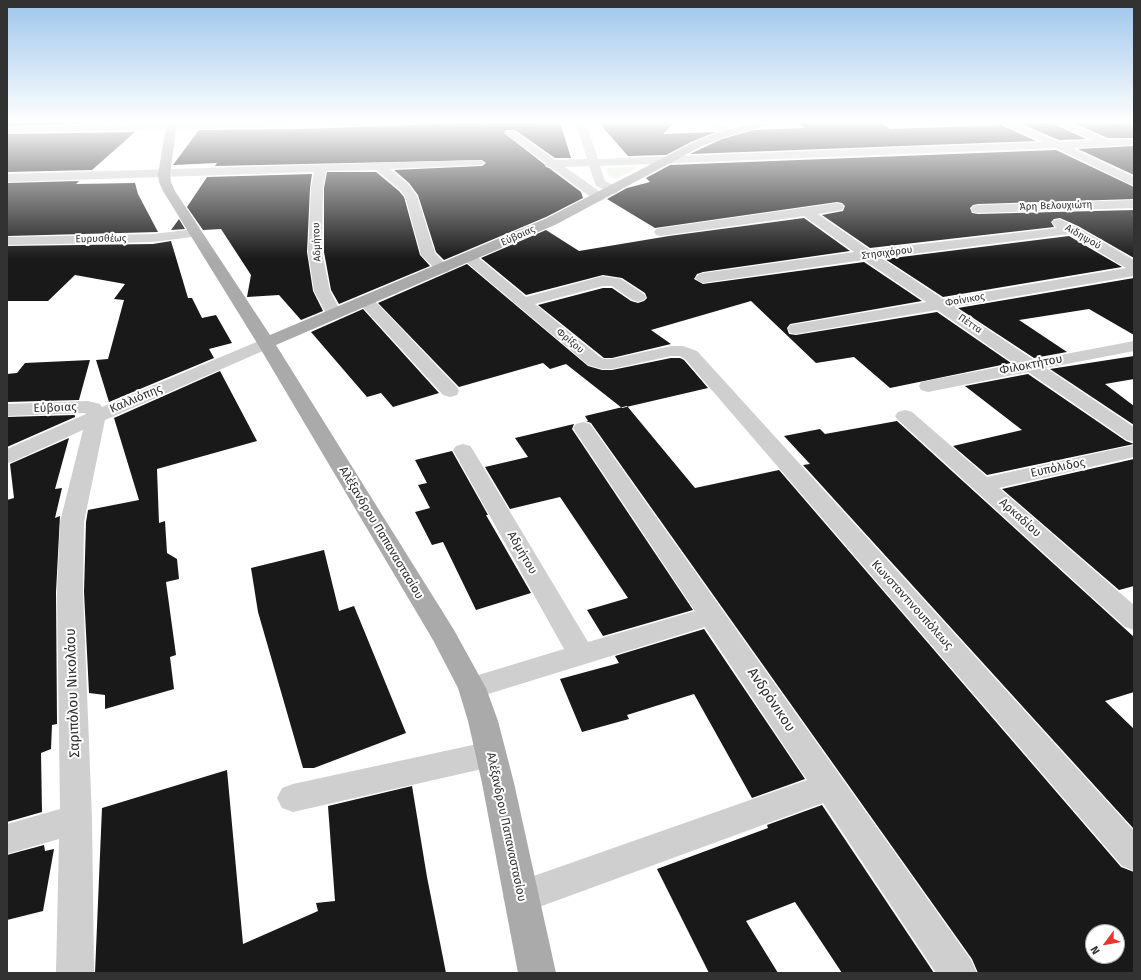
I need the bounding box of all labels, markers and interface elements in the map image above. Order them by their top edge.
street label: Άρη Βελουχιώτη [1020,199,1092,213]
street label: Αδμήτου [310,222,324,262]
street label: Αιδηψού [1063,222,1103,252]
street label: Εύβοιας [499,223,537,249]
street label: Ευρυσθέως [75,233,127,245]
street label: Στησιχόρου [861,244,913,262]
street label: Φοίνικος [944,291,986,309]
street label: Πέττα [956,312,984,336]
street label: Φρίξου [554,326,586,356]
street label: Φιλοκτήτου [998,352,1064,378]
street label: Καλλιόπης [108,381,164,417]
street label: Εύβοιας [33,400,77,416]
street label: Ευπόλιδος [1029,455,1087,481]
street label: Αλέξανδρου Παπαναστασίου [336,464,426,602]
street label: Αρκαδίου [996,495,1044,541]
street label: Αδμήτου [504,529,540,577]
street label: Κωνσταντινουπόλεως [868,557,956,653]
street label: Σαριπόλου Νικολάου [62,628,84,758]
street label: Ανδρόνικου [744,665,798,735]
street label: Αλέξανδρου Παπαναστασίου [483,751,529,903]
north arrow [1085,924,1125,964]
text: N [1088,944,1103,957]

